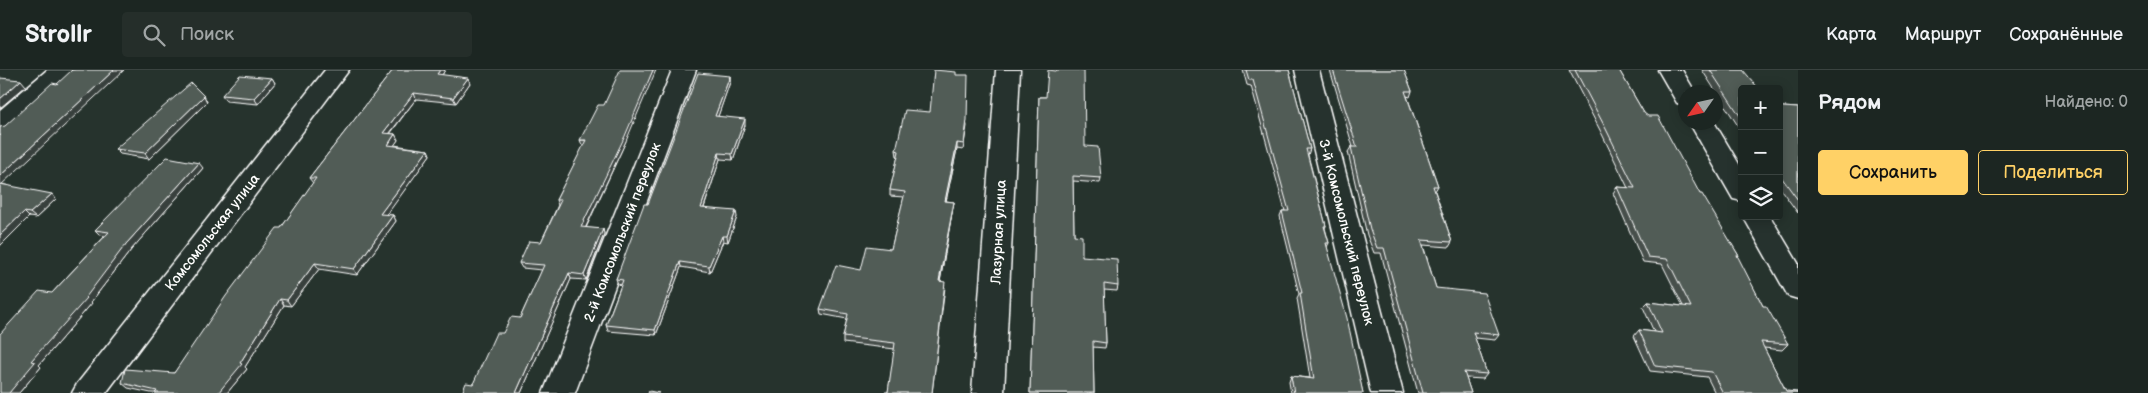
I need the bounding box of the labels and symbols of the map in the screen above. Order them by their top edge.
north arrow [1678,85,1723,130]
street label: 3-й Комсомольский переулок [1315,137,1378,327]
street label: 2-й Комсомольский переулок [580,140,665,324]
street label: Комсомольская улица [161,170,264,294]
street label: Лазурная улица [987,179,1010,286]

